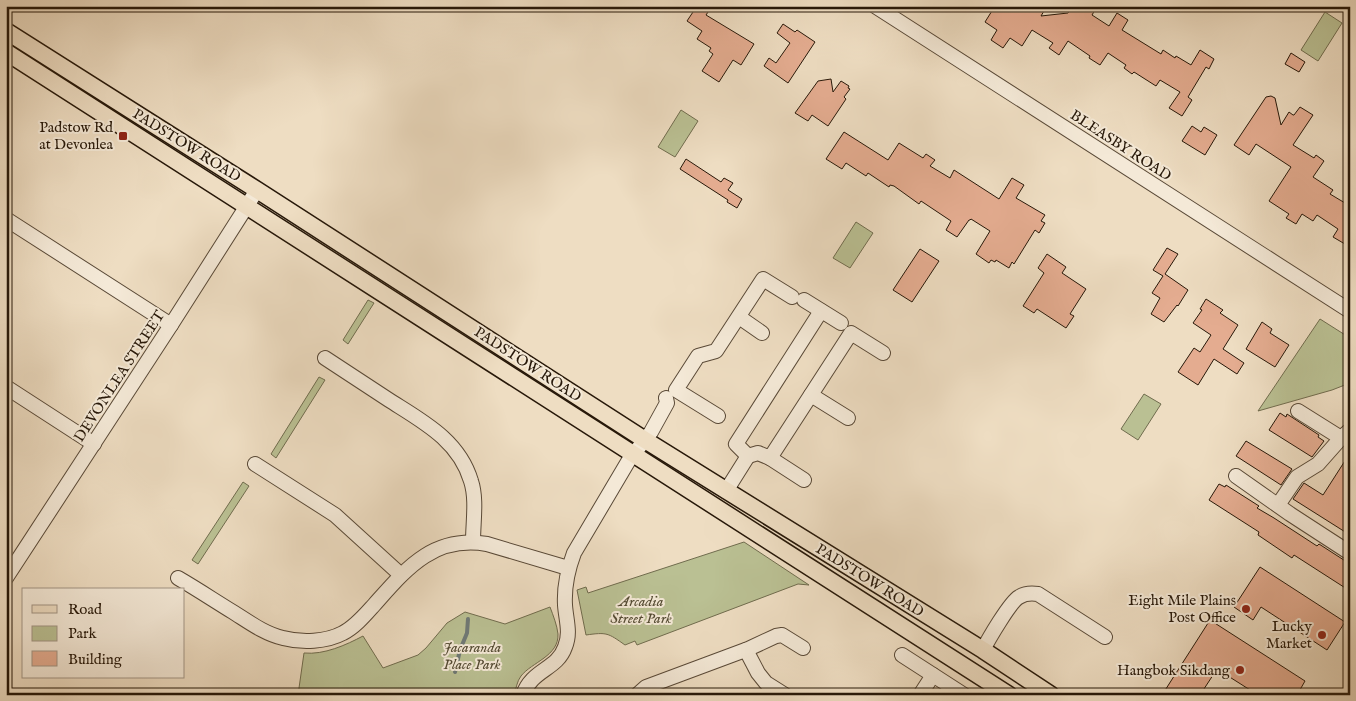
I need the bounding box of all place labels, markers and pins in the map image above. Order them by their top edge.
place label: Padstow Rd at Devonlea [39,118,114,154]
marker: Padstow Rd at Devonlea [117,130,129,142]
place label: Eight Mile Plains Post Office [1128,591,1236,627]
marker: Eight Mile Plains Post Office [1240,603,1252,615]
place label: Lucky Market [1266,617,1313,653]
marker: Lucky Market [1316,629,1328,641]
place label: Hangbok Sikdang [1117,661,1231,680]
marker: Hangbok Sikdang [1234,664,1246,676]

